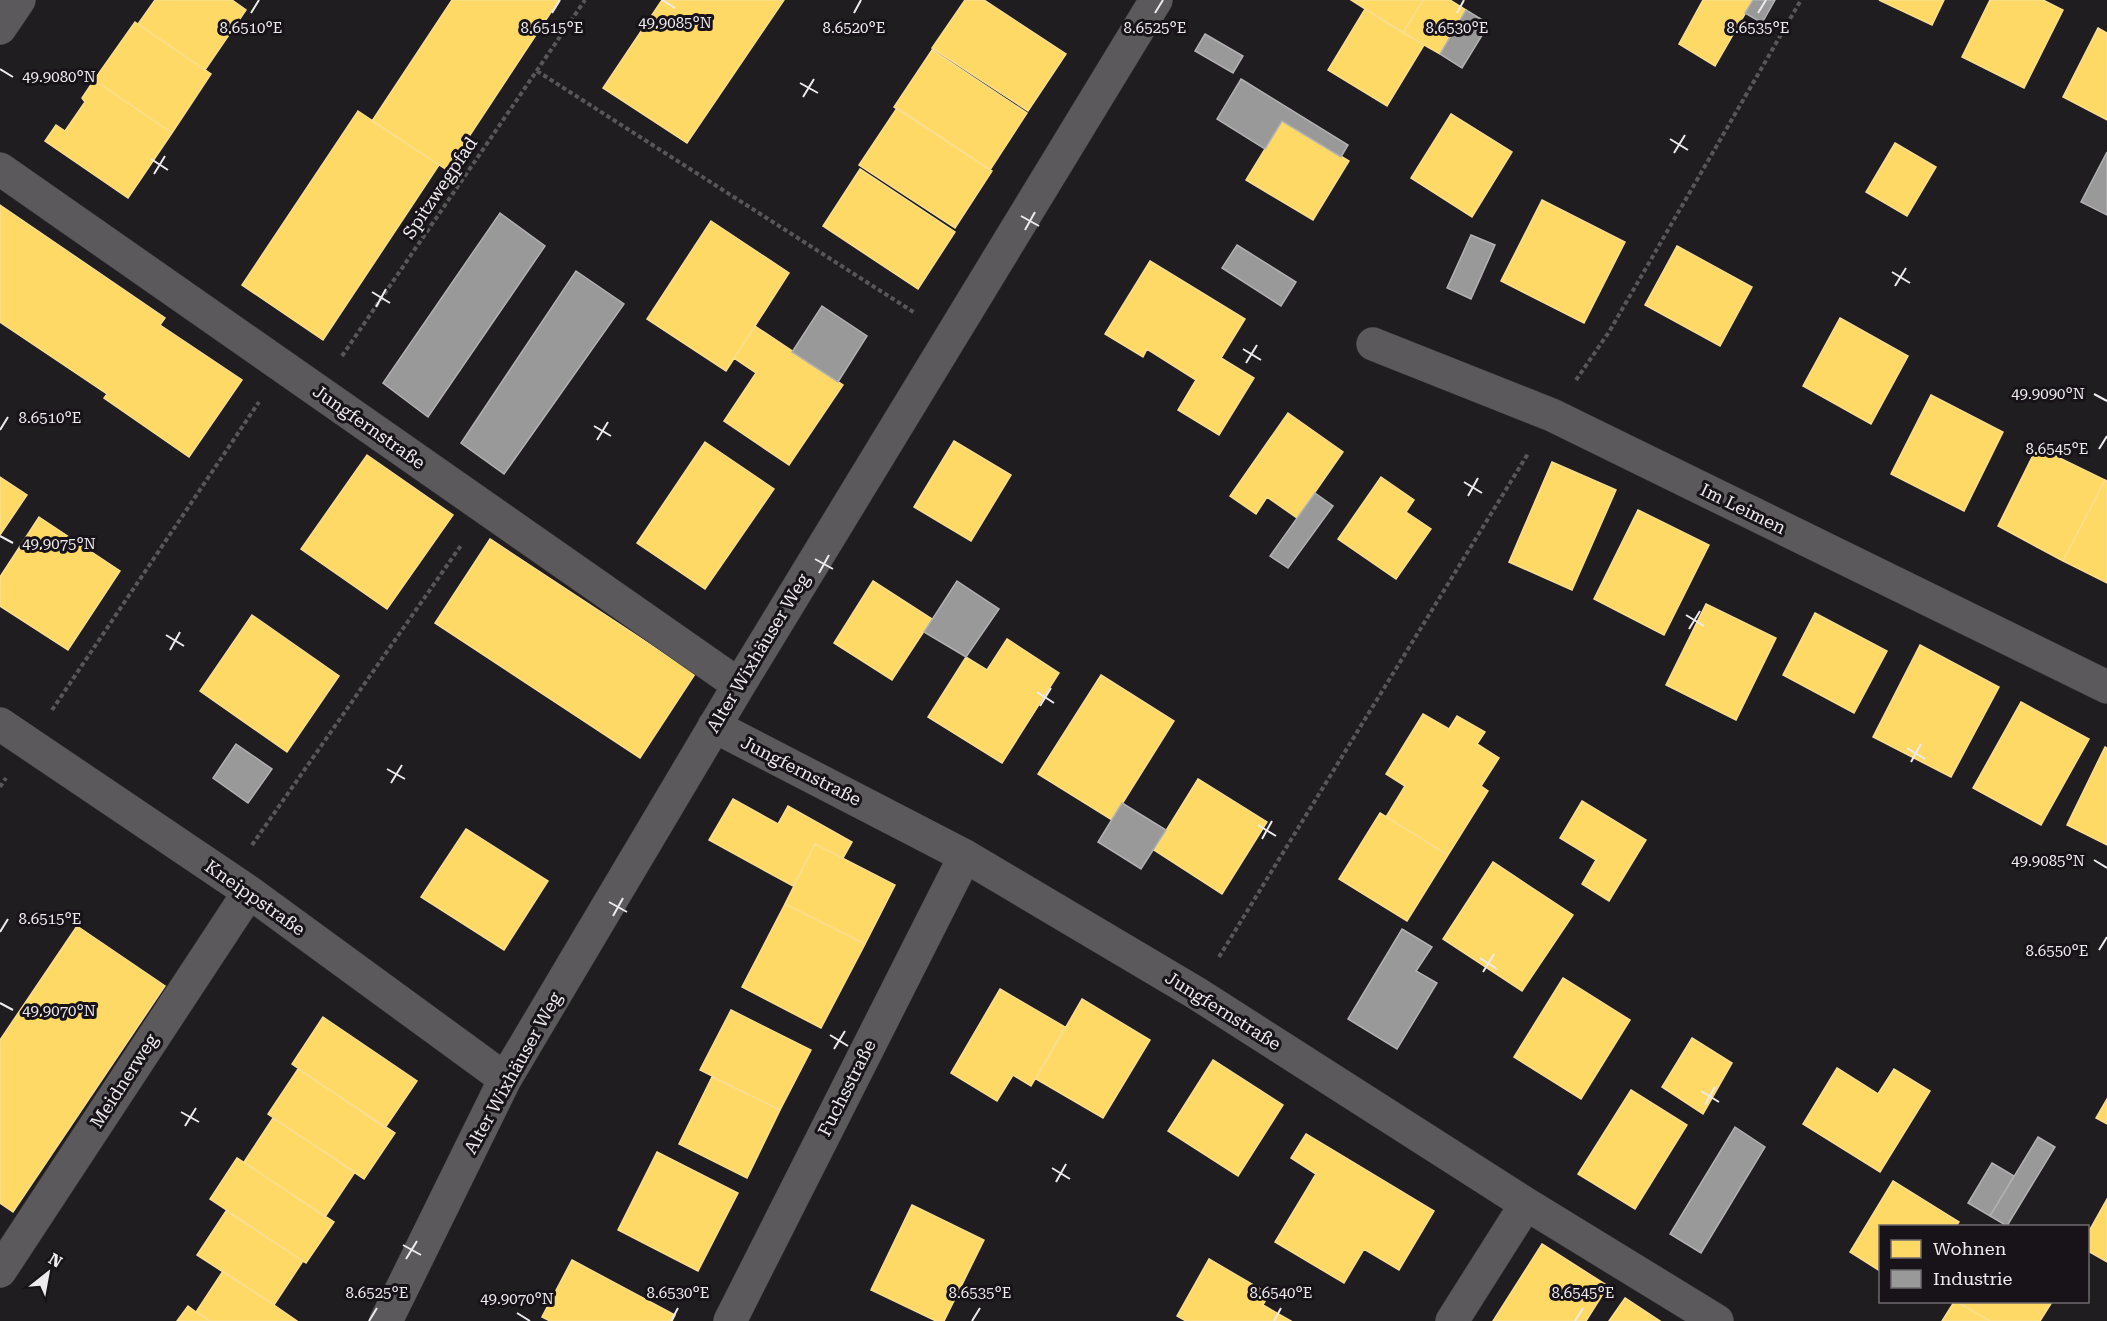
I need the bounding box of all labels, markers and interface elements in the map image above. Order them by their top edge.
text: 49.9085°N [638,14,712,32]
text: 8.6510°E [220,19,282,37]
text: 8.6515°E [521,19,583,37]
text: 8.6520°E [823,19,885,37]
text: 8.6525°E [1124,19,1186,37]
text: 8.6530°E [1426,19,1488,37]
text: 8.6535°E [1727,19,1789,37]
text: 49.9080°N [22,68,96,86]
street label: Spitzwegpfad [398,132,482,243]
street label: Jungfernstraße [309,380,430,473]
text: 49.9090°N [2011,385,2085,403]
text: 8.6510°E [19,409,81,427]
text: 8.6545°E [2026,440,2088,458]
street label: Im Leimen [1697,479,1790,538]
text: 49.9075°N [22,535,96,553]
street label: Alter Wixhäuser Weg [702,569,814,736]
street label: Jungfernstraße [738,731,865,810]
text: 49.9085°N [2011,852,2085,870]
street label: Kneippstraße [201,855,309,940]
text: 8.6515°E [19,910,81,928]
text: 8.6550°E [2026,942,2088,960]
street label: Jungfernstraße [1162,967,1285,1055]
street label: Alter Wixhäuser Weg [459,988,566,1157]
text: 49.9070°N [22,1002,96,1020]
street label: Meidnerweg [85,1029,162,1132]
street label: Fuchsstraße [813,1036,880,1140]
legend [1879,1225,2089,1303]
text: Wohnen [1933,1238,2007,1259]
north arrow [18,1243,78,1303]
text: N [45,1249,66,1272]
text: Industrie [1933,1268,2013,1289]
text: 8.6525°E [346,1284,408,1302]
text: 8.6530°E [647,1284,709,1302]
text: 8.6535°E [949,1284,1011,1302]
text: 8.6540°E [1250,1284,1312,1302]
text: 8.6545°E [1552,1284,1614,1302]
text: 49.9070°N [480,1290,554,1308]

